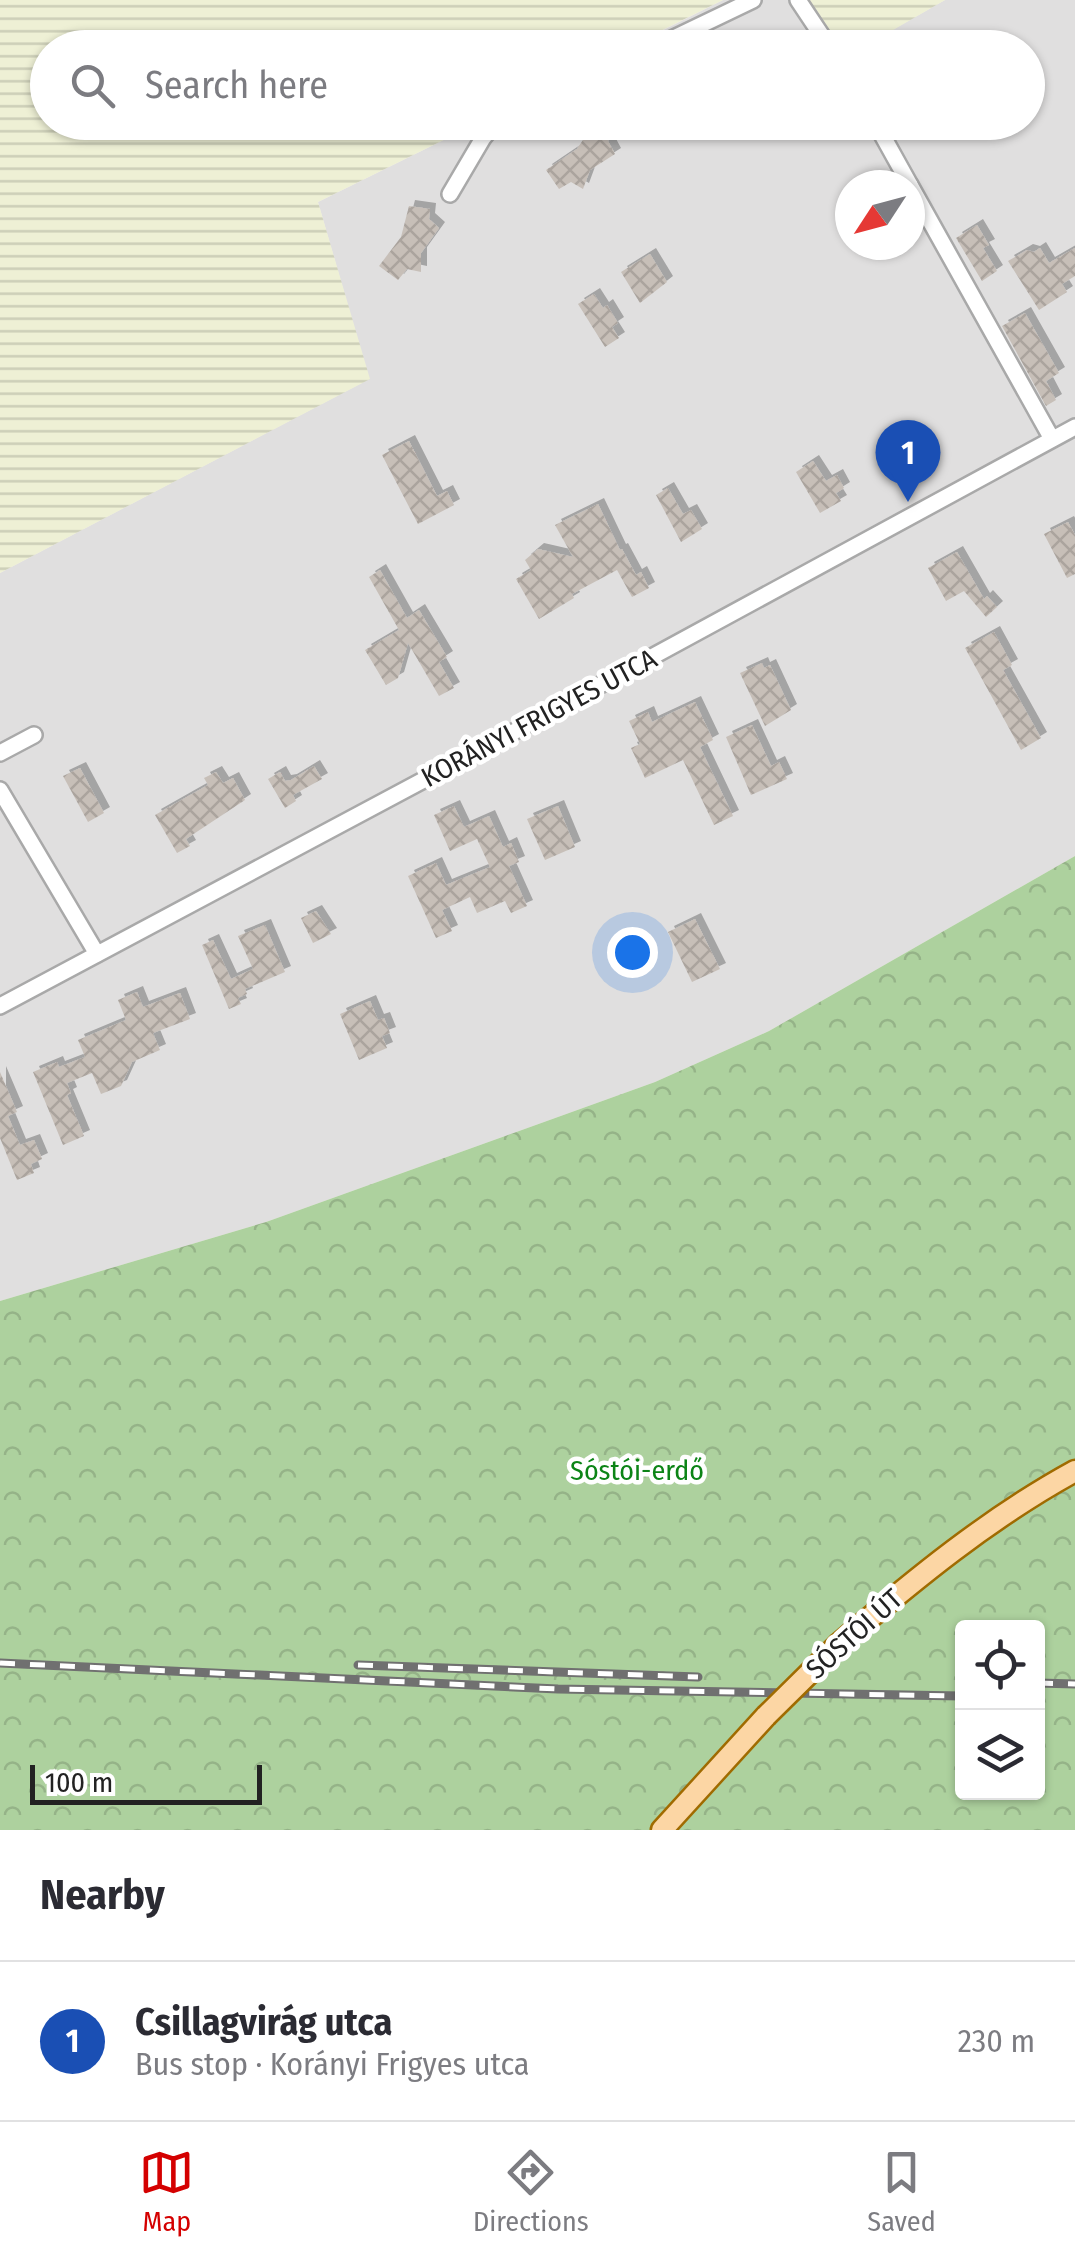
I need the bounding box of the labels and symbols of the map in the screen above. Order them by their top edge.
north arrow [835,170,925,260]
pin: 1 [876,420,940,502]
street label: KORÁNYI FRIGYES UTCA [416,642,663,794]
your location [607,927,658,978]
park label: Sóstói-erdő [570,1454,704,1487]
street label: SÓSTÓI ÚT [799,1582,909,1686]
scale bar [30,1760,262,1804]

